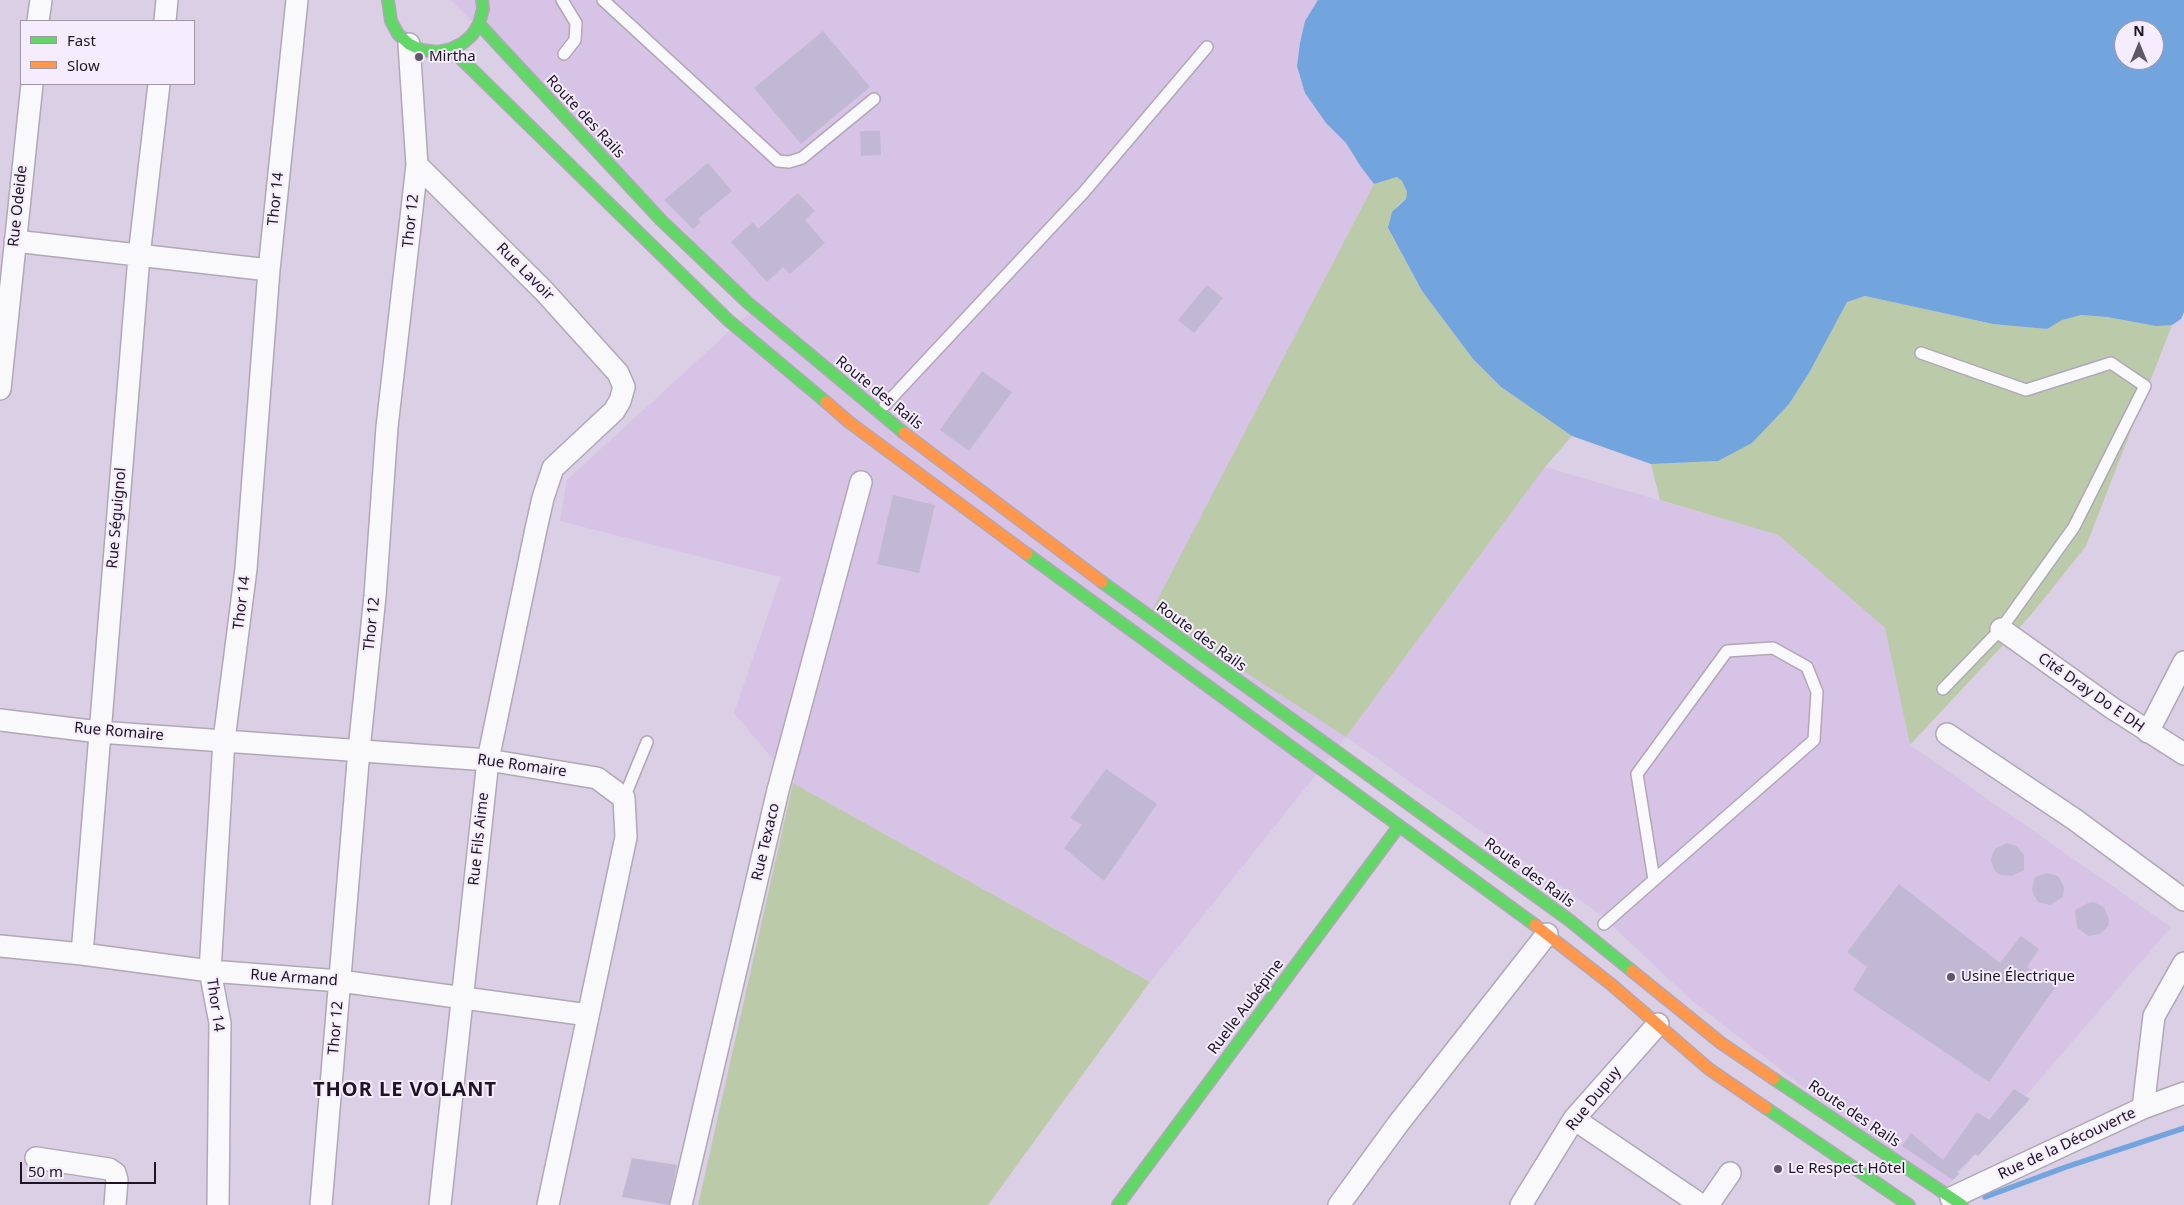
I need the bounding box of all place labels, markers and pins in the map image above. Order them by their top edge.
place label: Mirtha [429,48,476,66]
marker: Mirtha [413,51,425,63]
place label: Usine Électrique [1961,968,2075,986]
marker: Usine Électrique [1945,971,1957,983]
place label: Le Respect Hôtel [1788,1160,1905,1178]
marker: Le Respect Hôtel [1772,1163,1784,1175]

